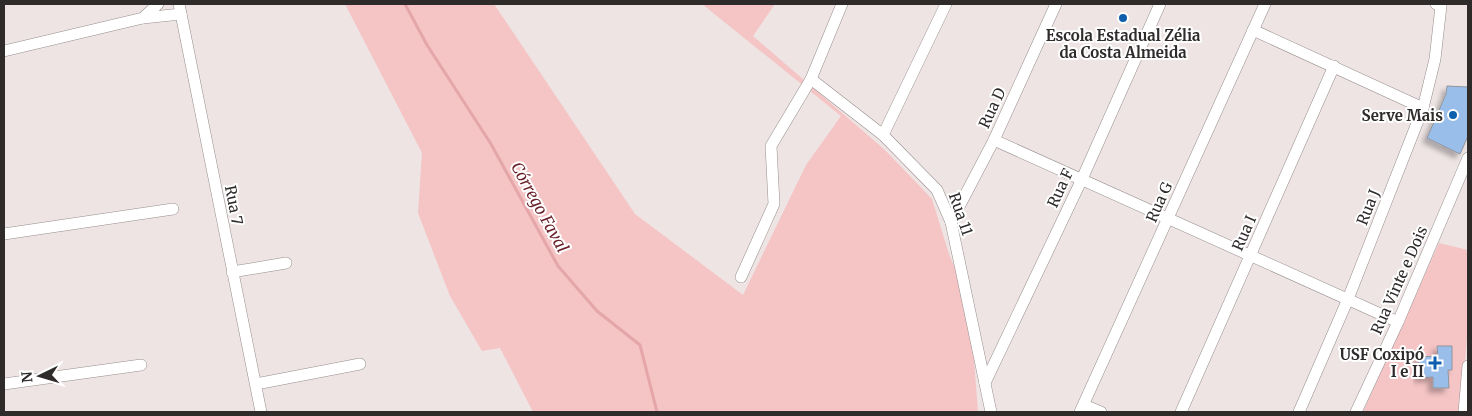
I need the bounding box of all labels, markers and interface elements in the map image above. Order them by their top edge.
marker: Escola Estadual Zélia da Costa Almeida [1117,12,1129,24]
place label: Escola Estadual Zélia da Costa Almeida [1046,26,1201,62]
street label: Rua D [974,85,1010,131]
place label: Serve Mais [1361,106,1443,125]
marker: Serve Mais [1447,109,1459,121]
water label: Córrego Faval [507,158,573,256]
street label: Rua F [1043,166,1077,210]
street label: Rua G [1142,179,1176,225]
street label: Rua 7 [221,184,247,227]
street label: Rua J [1352,186,1384,228]
street label: Rua 11 [945,190,977,238]
street label: Rua I [1228,212,1260,254]
street label: Rua Vinte e Dois [1367,223,1431,337]
place label: USF Coxipó I e II [1340,345,1424,381]
north arrow [15,351,65,401]
marker: USF Coxipó I e II [1428,356,1442,370]
text: N [18,371,36,383]

